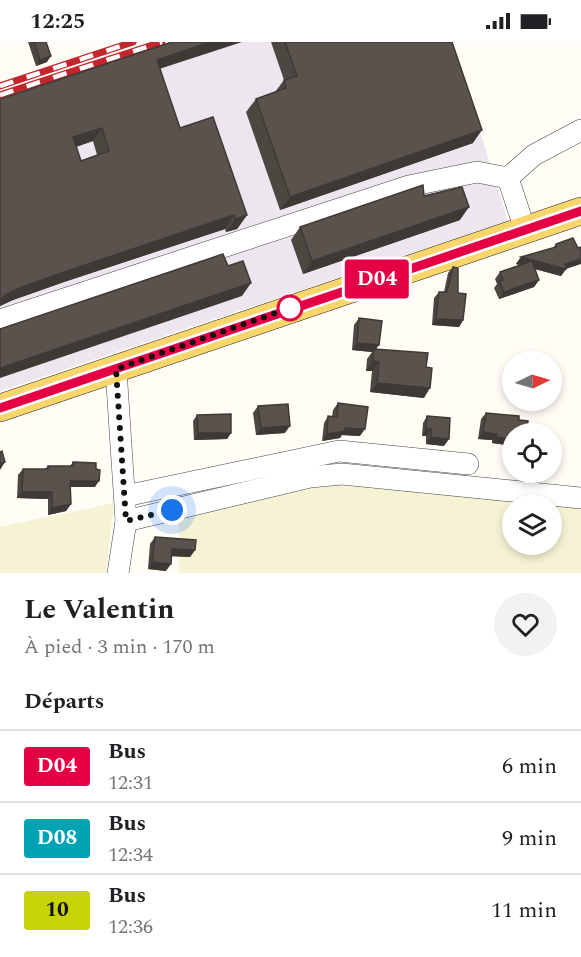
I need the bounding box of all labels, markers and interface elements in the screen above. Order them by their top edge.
text: 12:25 [30,5,85,38]
line badge: D04 [342,260,412,298]
text: D04 [357,263,397,295]
unlabelled marker [277,295,303,321]
north arrow [502,351,562,411]
map controls [502,351,562,555]
button: locate [502,423,562,483]
your location [157,495,187,525]
button: layers [502,495,562,555]
text: Le Valentin [24,588,175,631]
button: heart [494,593,557,656]
text: À pied · 3 min · 170 m [24,632,215,662]
text: Départs [24,685,104,718]
text: Bus [108,735,146,768]
text: D04 [37,750,77,782]
text: 6 min [502,750,557,783]
text: 12:31 [108,768,153,798]
text: Bus [108,807,146,840]
text: D08 [37,822,77,854]
text: 9 min [502,822,557,855]
text: 12:34 [108,840,153,870]
text: Bus [108,879,146,912]
text: 10 [45,894,69,926]
text: 11 min [491,894,557,927]
text: 12:36 [108,912,153,942]

